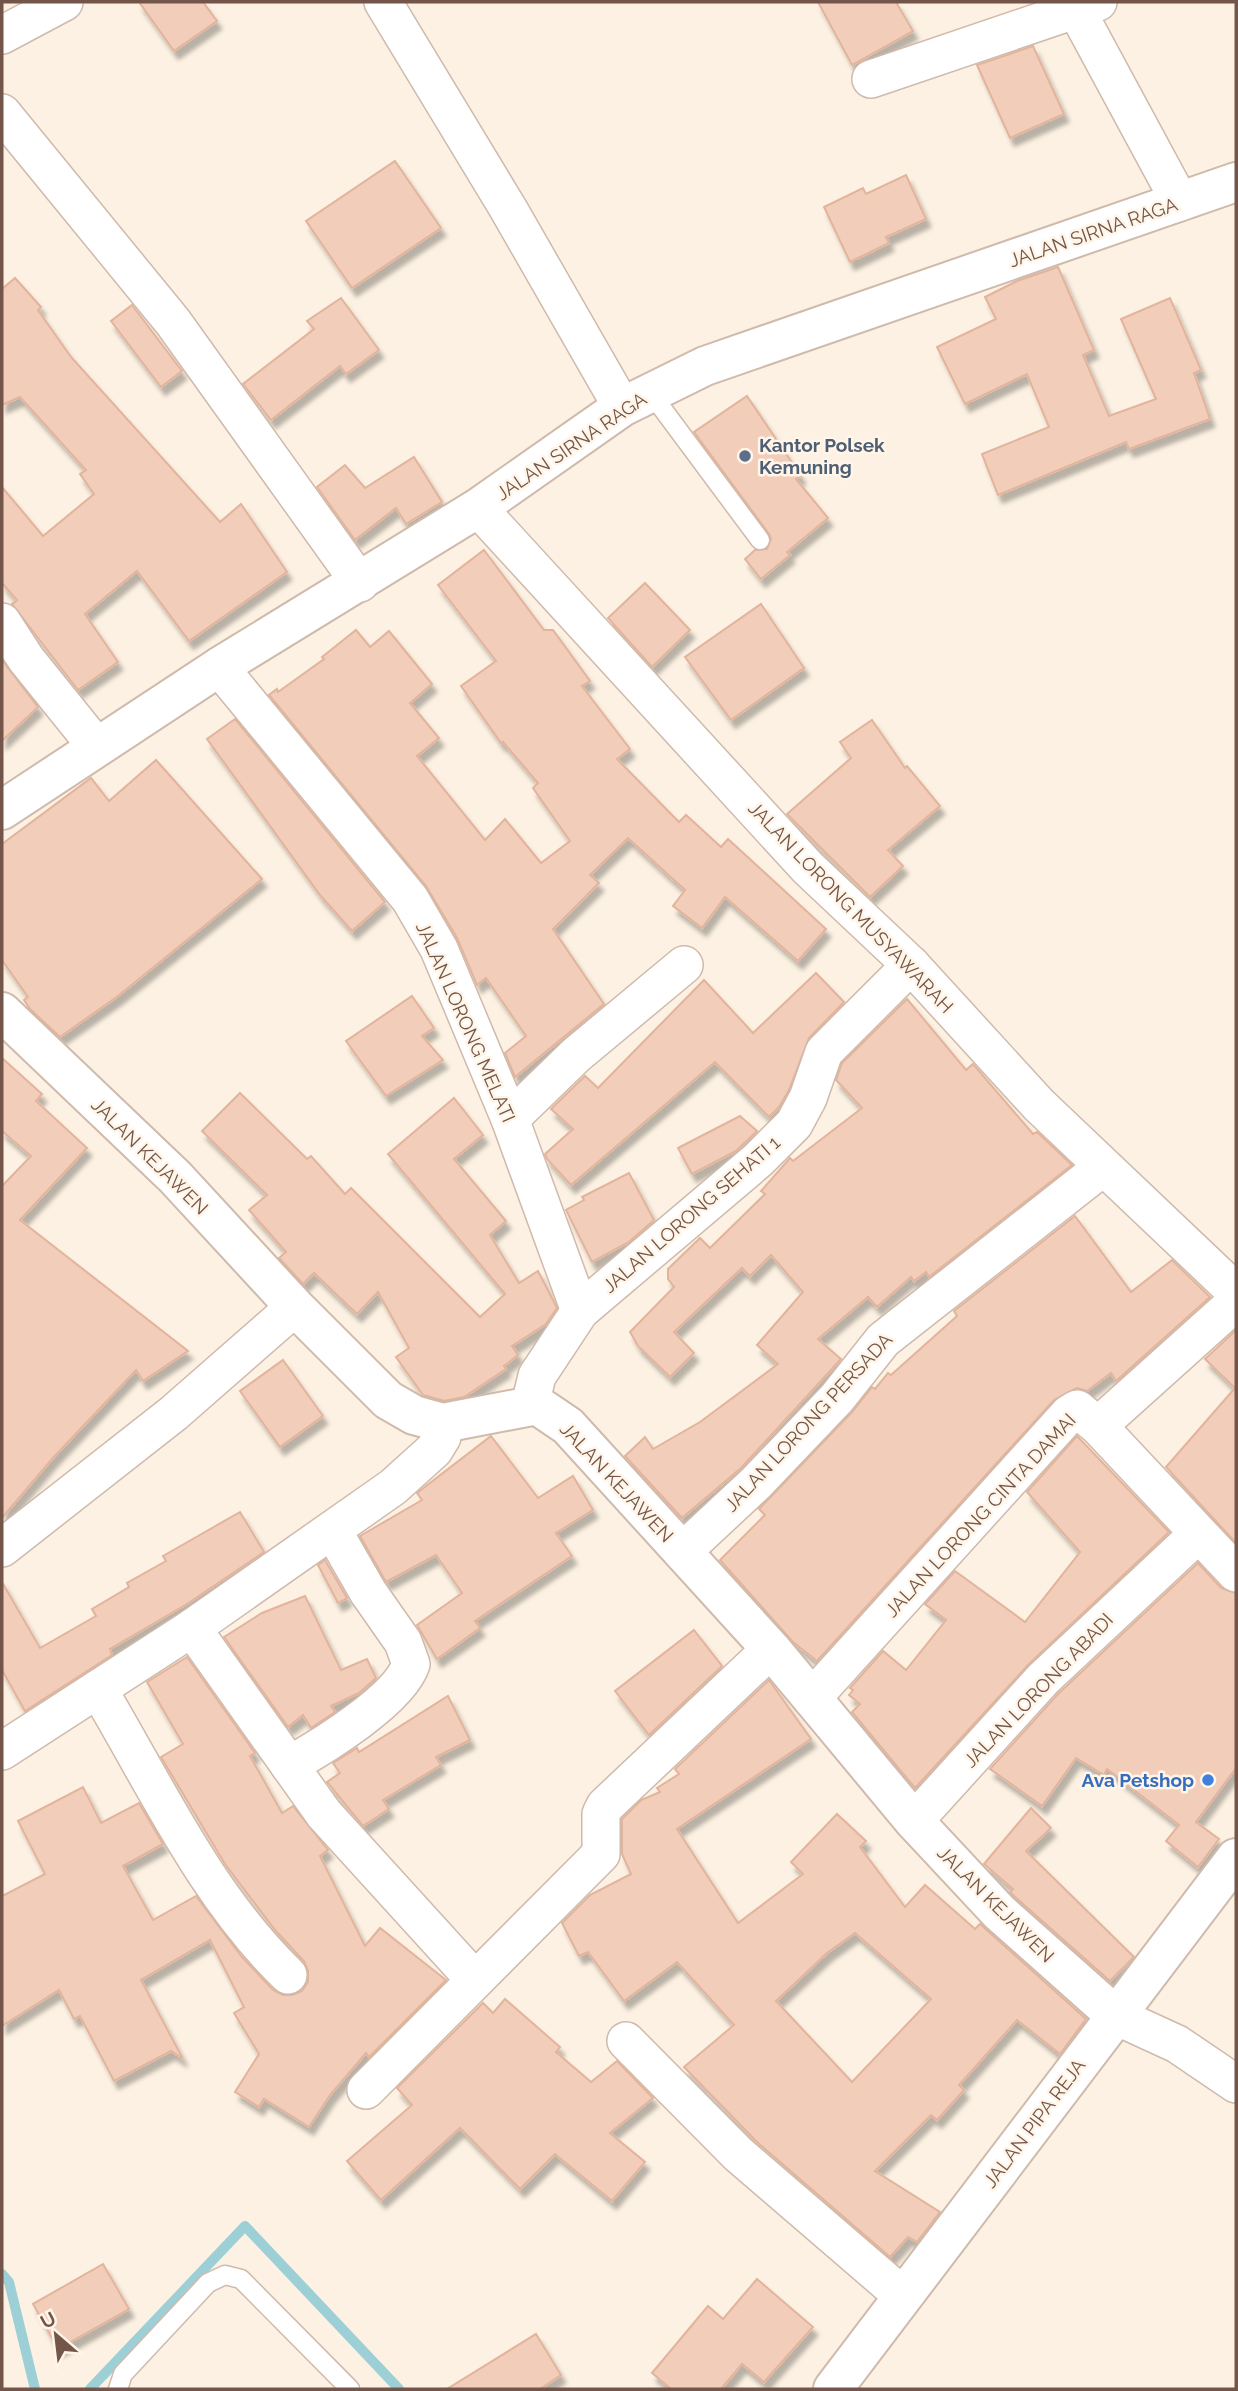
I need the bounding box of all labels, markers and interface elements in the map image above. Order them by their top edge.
street label: JALAN SIRNA RAGA [1006,193,1180,271]
street label: JALAN SIRNA RAGA [492,387,651,505]
place label: Kantor Polsek Kemuning [759,434,885,478]
marker: Kantor Polsek Kemuning [737,448,753,464]
street label: JALAN LORONG MUSYAWARAH [744,797,958,1017]
street label: JALAN LORONG MELATI [412,918,520,1126]
street label: JALAN KEJAWEN [87,1093,213,1219]
street label: JALAN LORONG SEHATI 1 [598,1131,784,1297]
street label: JALAN LORONG PERSADA [720,1328,896,1516]
street label: JALAN LORONG CINTA DAMAI [880,1409,1080,1621]
street label: JALAN KEJAWEN [556,1418,678,1546]
street label: JALAN LORONG ABADI [959,1608,1117,1772]
place label: Ava Petshop [1082,1769,1194,1791]
marker: Ava Petshop [1200,1772,1216,1788]
street label: JALAN KEJAWEN [933,1841,1059,1967]
street label: JALAN PIPA REJA [978,2054,1090,2192]
north arrow [21,2300,91,2370]
text: U [37,2307,59,2333]

